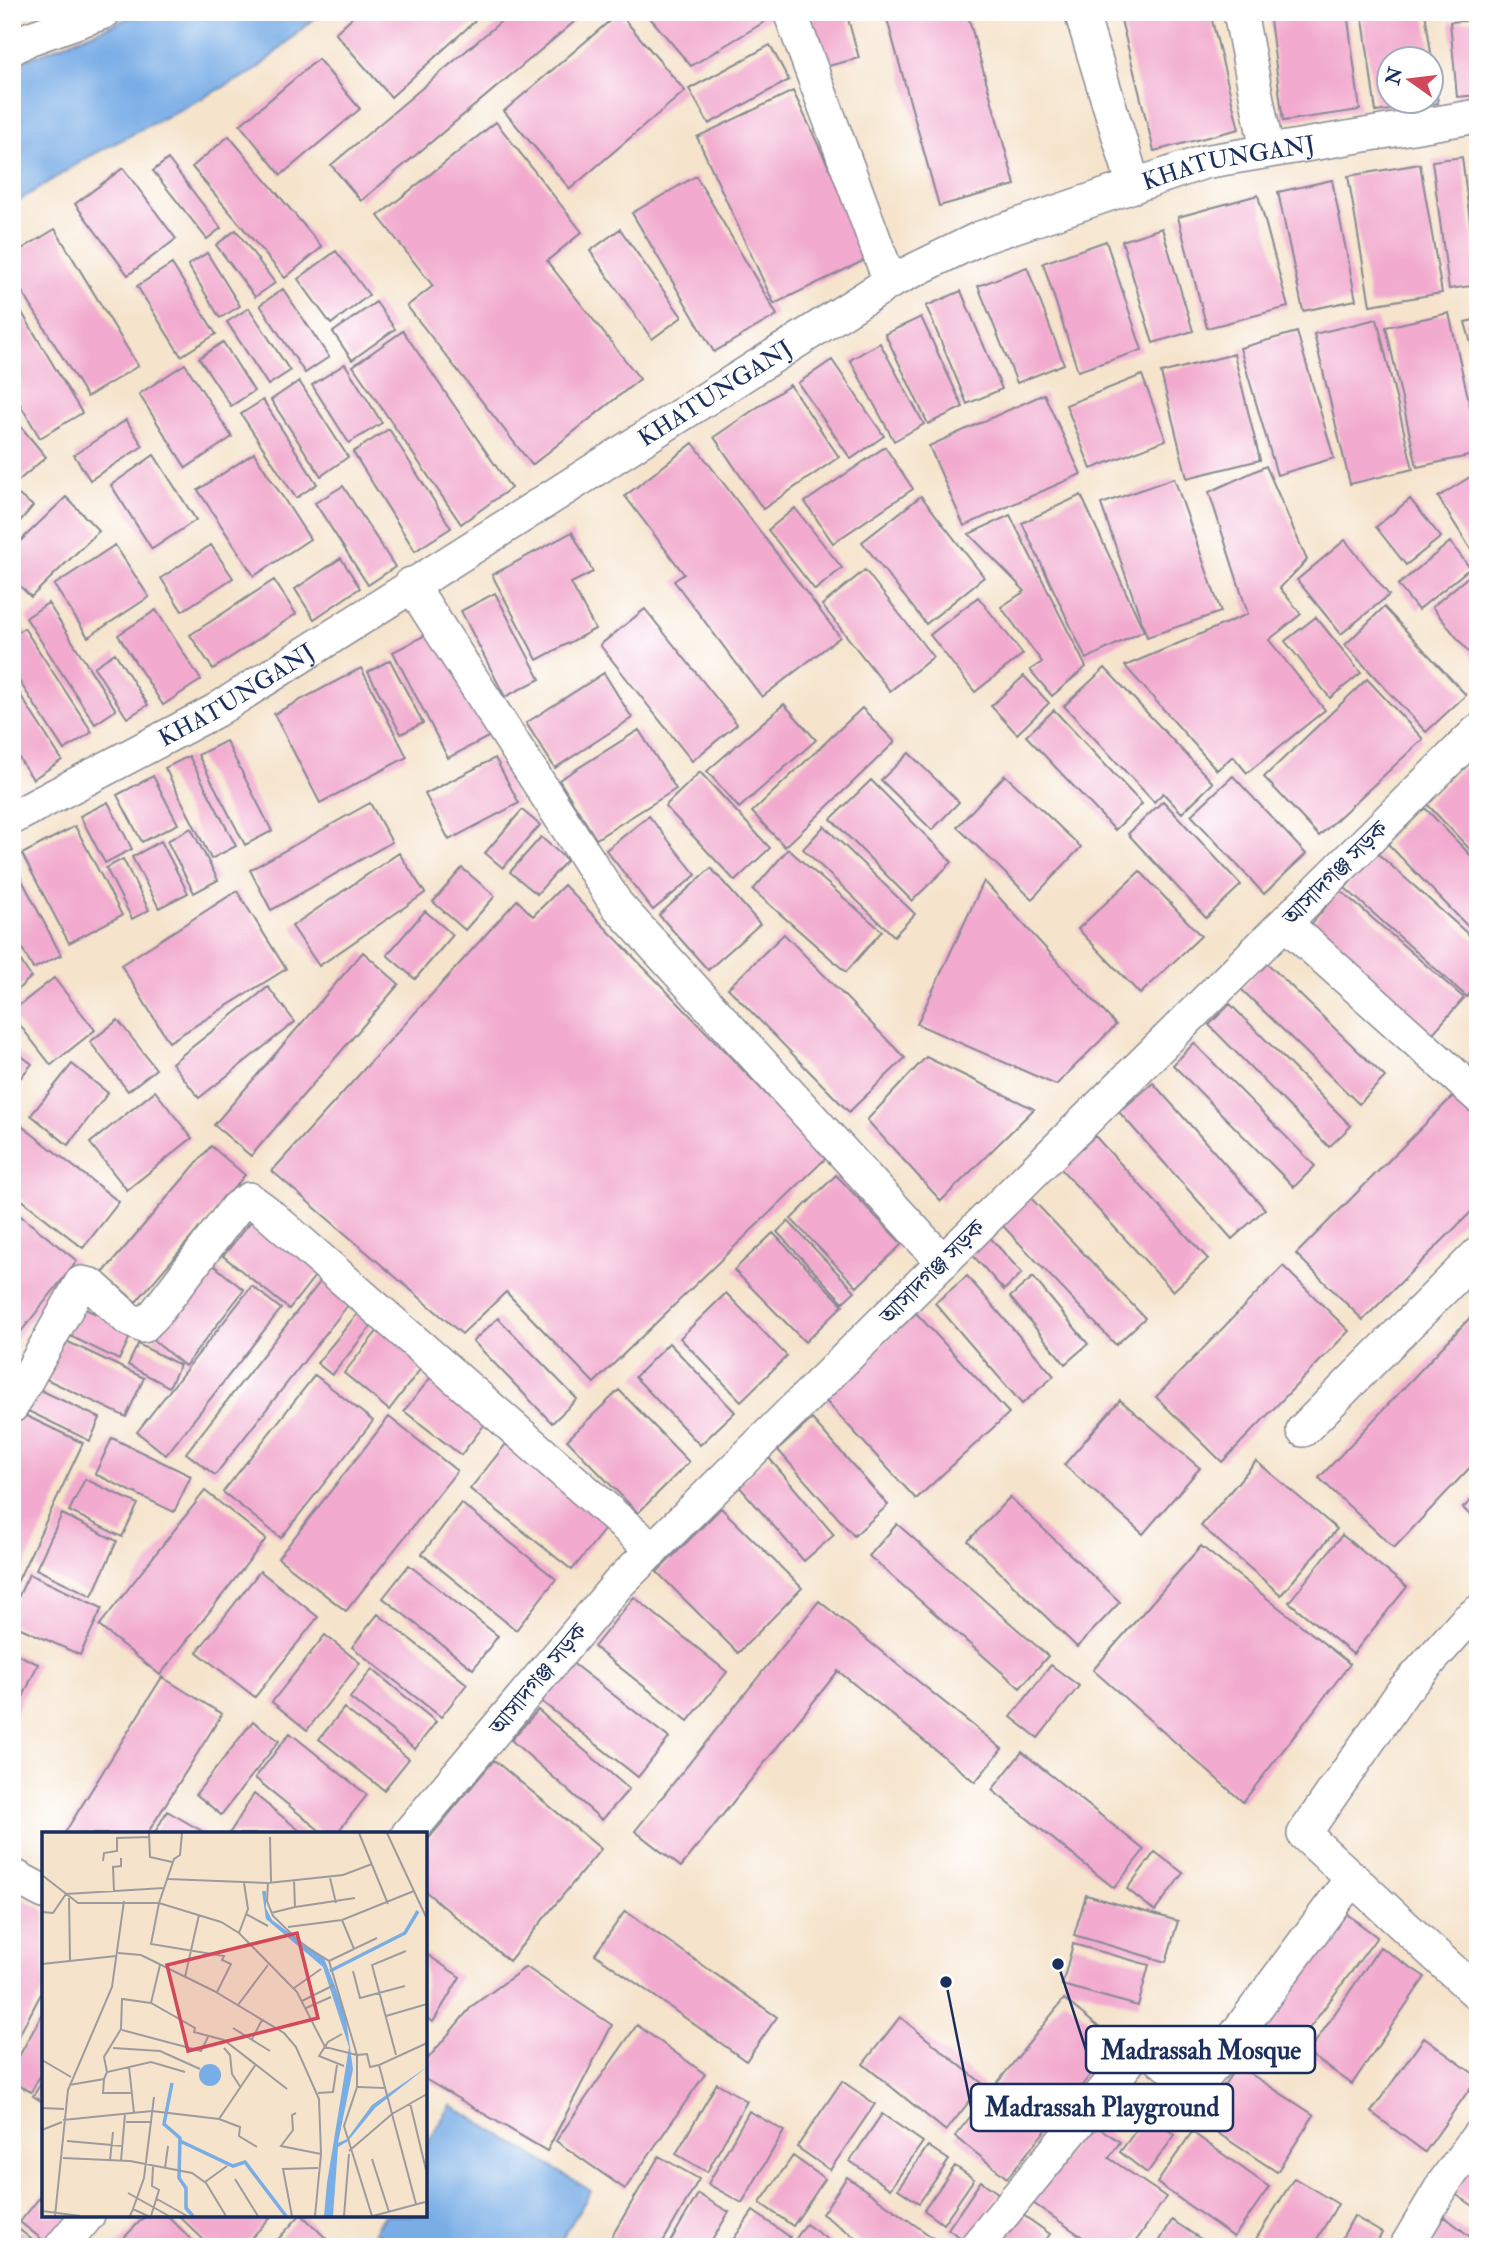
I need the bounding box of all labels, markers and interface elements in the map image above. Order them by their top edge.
north arrow [1374,46,1444,116]
text: N [1381,64,1408,88]
street label: KHATUNGANJ [1138,129,1318,198]
street label: KHATUNGANJ [632,333,798,454]
street label: KHATUNGANJ [153,637,321,754]
street label: আসাদগঞ্জ সড়ক [1275,813,1396,933]
street label: আসাদগঞ্জ সড়ক [872,1212,993,1332]
street label: আসাদগঞ্জ সড়ক [482,1616,595,1743]
inset map [42,1832,427,2217]
callout: Madrassah Mosque [1086,2026,1315,2073]
text: Madrassah Mosque [1100,2035,1301,2068]
callout: Madrassah Playground [971,2084,1233,2131]
text: Madrassah Playground [984,2092,1219,2125]

